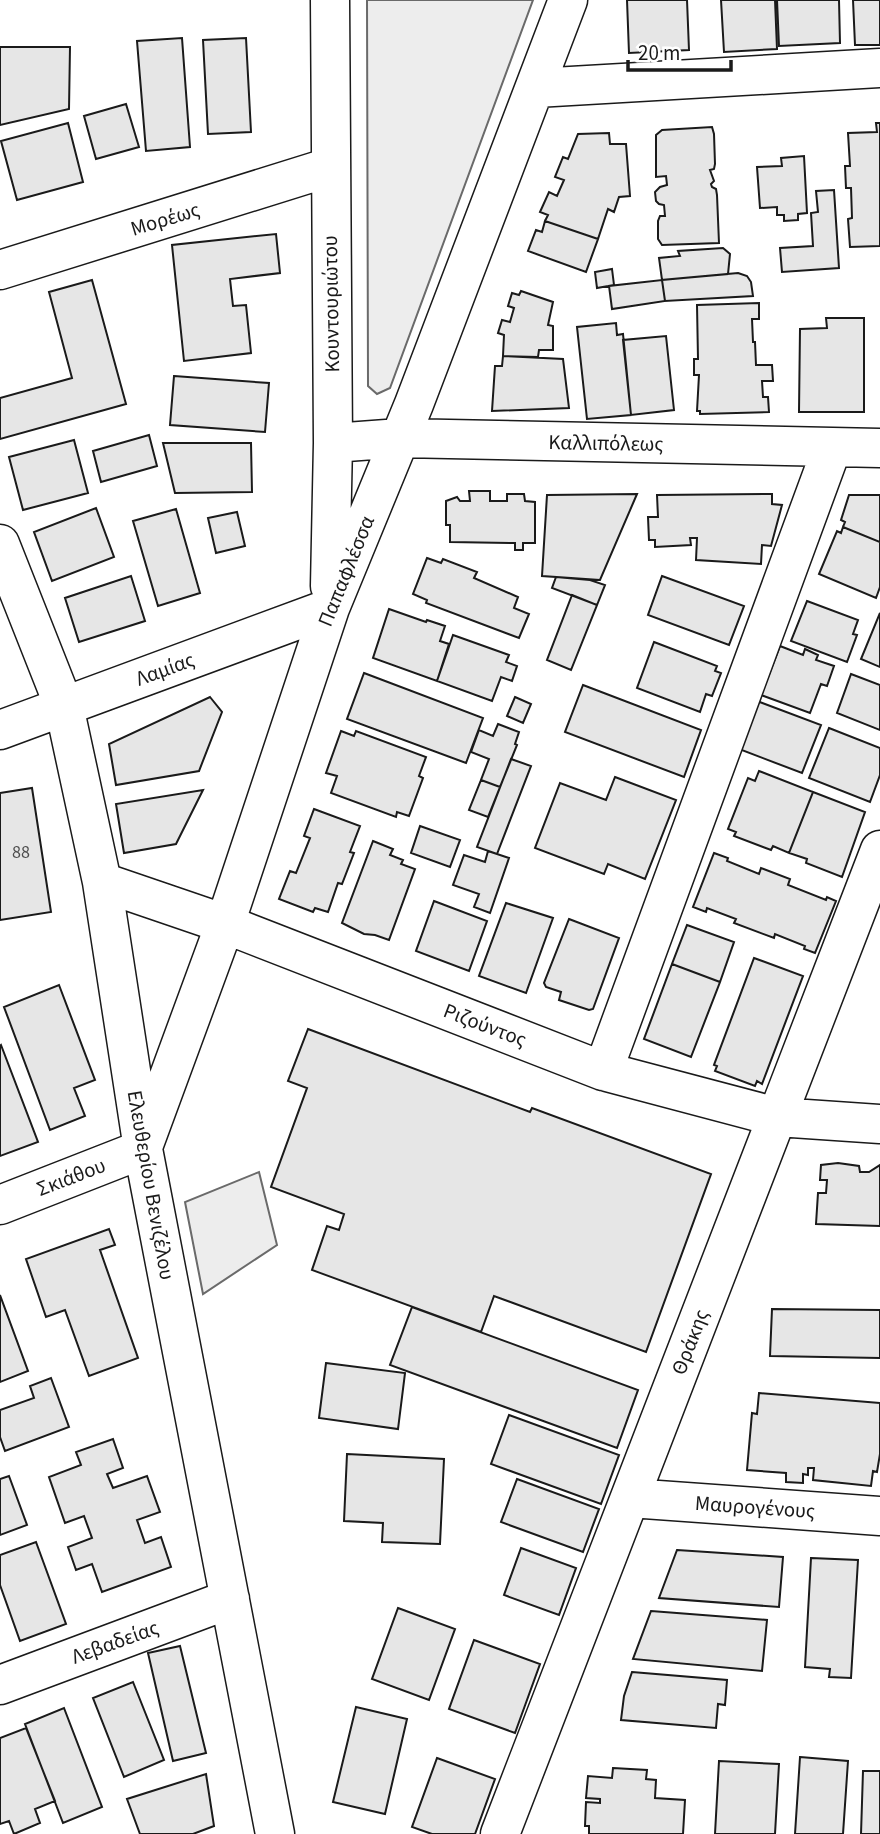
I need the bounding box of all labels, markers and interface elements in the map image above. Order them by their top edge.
scale bar [628,28,731,72]
text: 20 m [638,38,680,68]
street label: Μορέως [127,194,203,244]
street label: Κουντουριώτου [315,235,347,373]
street label: Καλλιπόλεως [548,427,664,459]
street label: Παπαφλέσσα [310,511,382,631]
street label: Λαμίας [131,645,199,693]
house number: 88 [12,840,30,865]
street label: Ριζούντος [439,995,531,1055]
street label: Ελευθερίου Βενιζέλου [120,1088,182,1282]
street label: Σκιάθου [32,1150,110,1204]
street label: Θράκης [664,1305,716,1379]
street label: Μαυρογένους [694,1488,816,1526]
street label: Λεβαδείας [67,1612,163,1672]

